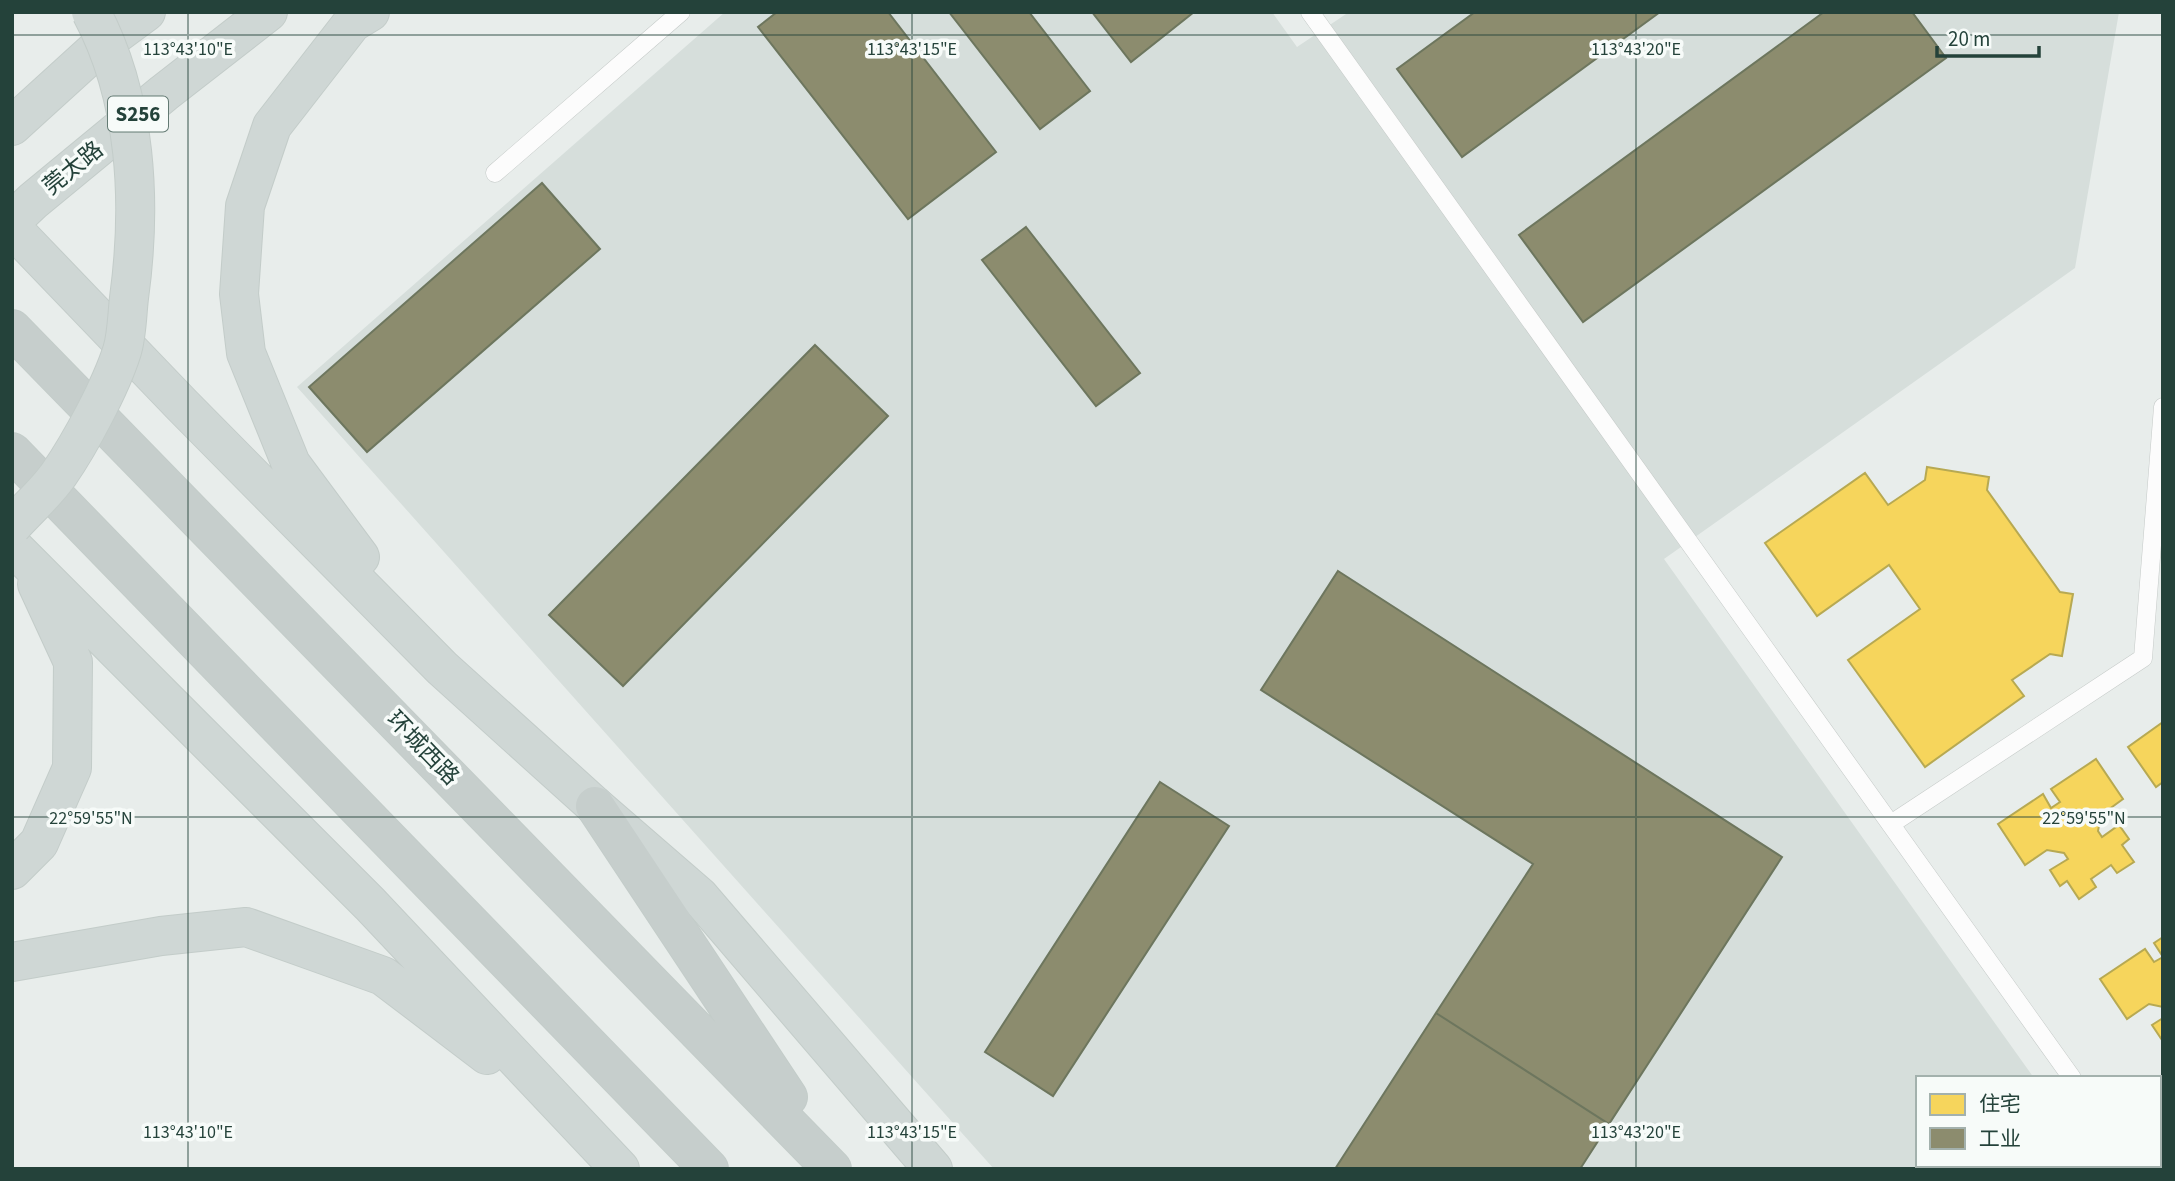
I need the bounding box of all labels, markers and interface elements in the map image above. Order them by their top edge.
scale bar [1937,14,2038,58]
text: 20 m [1948,24,1990,54]
text: 113°43'10"E [143,37,233,62]
text: 113°43'15"E [867,37,957,62]
text: 113°43'20"E [1591,37,1681,62]
road number: S256 [108,96,168,132]
street label: 莞太路 [36,133,110,203]
street label: 环城西路 [379,703,467,793]
text: 22°59'55"N [49,806,133,831]
text: 22°59'55"N [2042,806,2126,831]
legend [1916,1076,2161,1167]
text: 住宅 [1979,1089,2021,1119]
text: 113°43'10"E [143,1120,233,1145]
text: 113°43'15"E [867,1120,957,1145]
text: 113°43'20"E [1591,1120,1681,1145]
text: 工业 [1979,1124,2021,1154]

